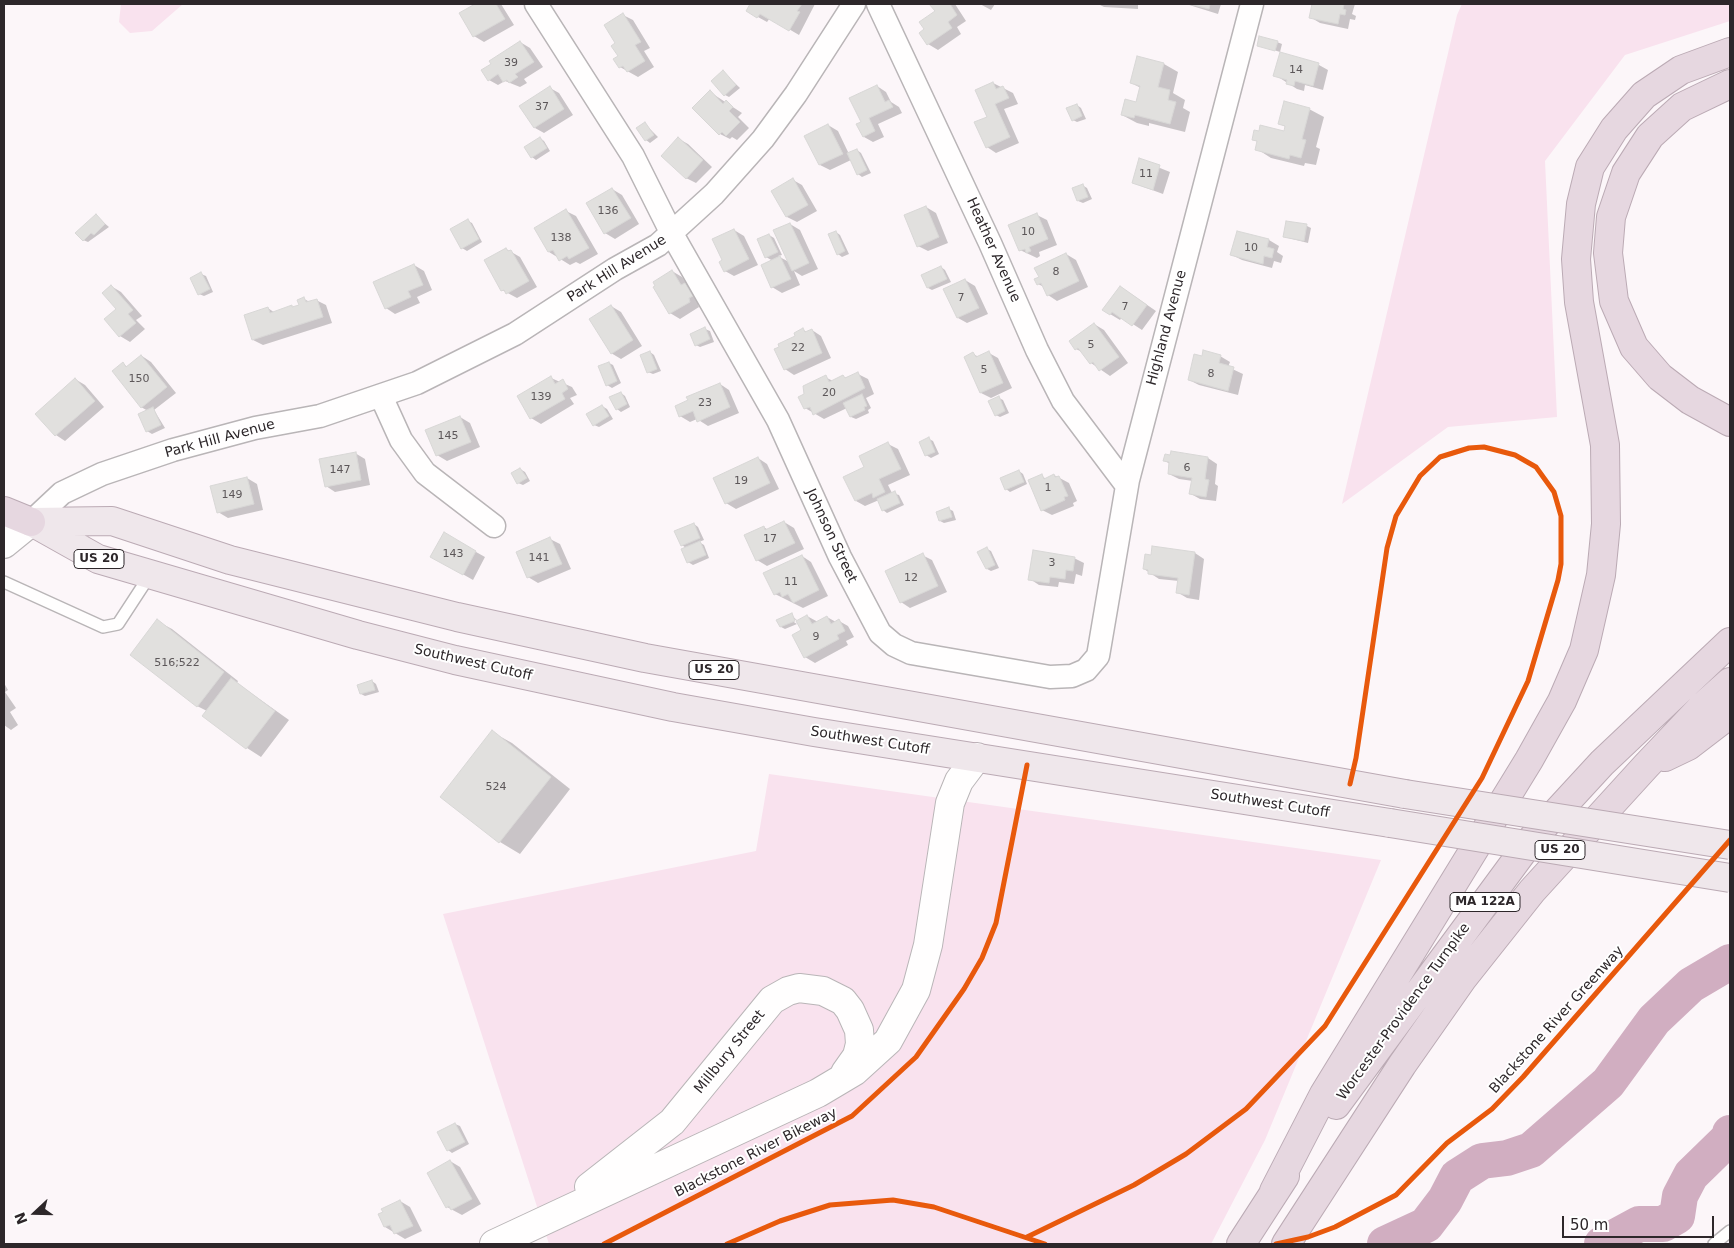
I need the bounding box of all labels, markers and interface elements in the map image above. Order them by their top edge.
house number: 39 [504,56,518,70]
house number: 14 [1289,63,1303,77]
house number: 37 [535,100,549,114]
house number: 11 [1139,167,1153,181]
street label: Heather Avenue [962,195,1024,305]
house number: 136 [598,204,618,218]
house number: 10 [1021,225,1035,239]
house number: 138 [551,231,571,245]
street label: Park Hill Avenue [564,232,670,306]
house number: 10 [1244,241,1258,255]
house number: 8 [1053,265,1059,279]
street label: Highland Avenue [1144,268,1190,388]
house number: 7 [958,291,964,305]
house number: 7 [1122,300,1128,314]
house number: 5 [1088,338,1094,352]
house number: 22 [791,341,805,355]
house number: 5 [981,363,987,377]
house number: 8 [1208,367,1214,381]
house number: 150 [129,372,149,386]
house number: 20 [822,386,836,400]
house number: 139 [531,390,551,404]
house number: 23 [698,396,712,410]
street label: Park Hill Avenue [163,416,277,462]
house number: 145 [438,429,458,443]
house number: 6 [1184,461,1190,475]
house number: 147 [330,463,350,477]
house number: 19 [734,474,748,488]
house number: 1 [1045,481,1051,495]
street label: Johnson Street [802,486,860,586]
house number: 149 [222,488,242,502]
house number: 17 [763,532,777,546]
house number: 143 [443,547,463,561]
road number: US 20 [74,550,124,568]
house number: 141 [529,551,549,565]
house number: 3 [1049,556,1055,570]
house number: 12 [904,571,918,585]
house number: 11 [784,575,798,589]
house number: 9 [813,630,819,644]
street label: Southwest Cutoff [412,641,534,685]
house number: 516;522 [154,656,200,670]
road number: US 20 [689,660,739,680]
street label: Southwest Cutoff [809,723,931,759]
house number: 524 [486,780,506,794]
street label: Southwest Cutoff [1209,786,1331,822]
road number: US 20 [1535,840,1585,860]
road number: MA 122A [1450,892,1520,912]
street label: Worcester-Providence Turnpike [1334,920,1474,1104]
street label: Blackstone River Greenway [1486,943,1628,1097]
street label: Millbury Street [691,1007,769,1097]
street label: Blackstone River Bikeway [672,1105,840,1201]
north arrow [10,1188,60,1238]
scale bar [1564,1206,1716,1238]
text: N [11,1210,31,1227]
text: 50 m [1570,1216,1608,1234]

